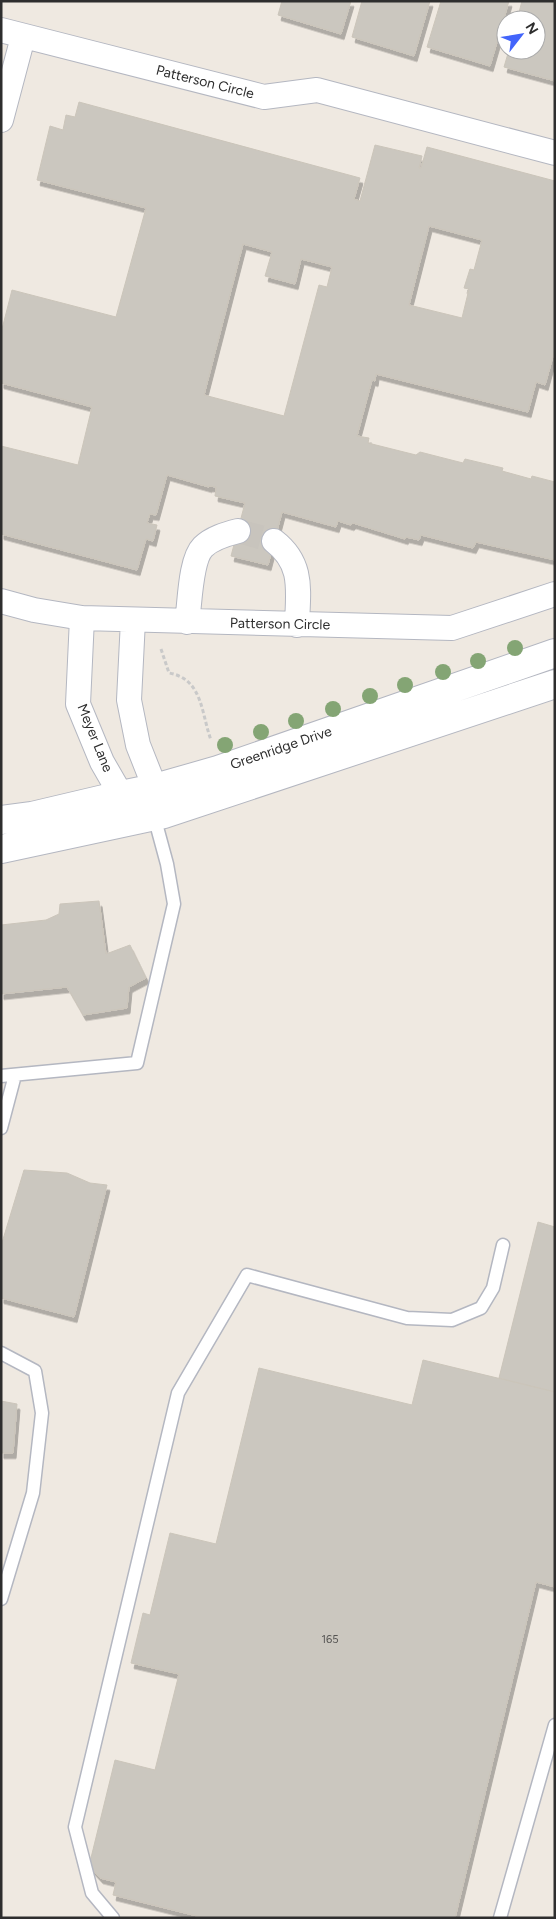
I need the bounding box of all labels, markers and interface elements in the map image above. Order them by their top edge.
north arrow [496,10,546,60]
text: N [522,20,542,38]
street label: Patterson Circle [154,62,256,102]
street label: Patterson Circle [230,615,331,633]
street label: Meyer Lane [74,701,117,775]
street label: Greenridge Drive [228,723,334,773]
house number: 165 [321,1633,339,1646]

